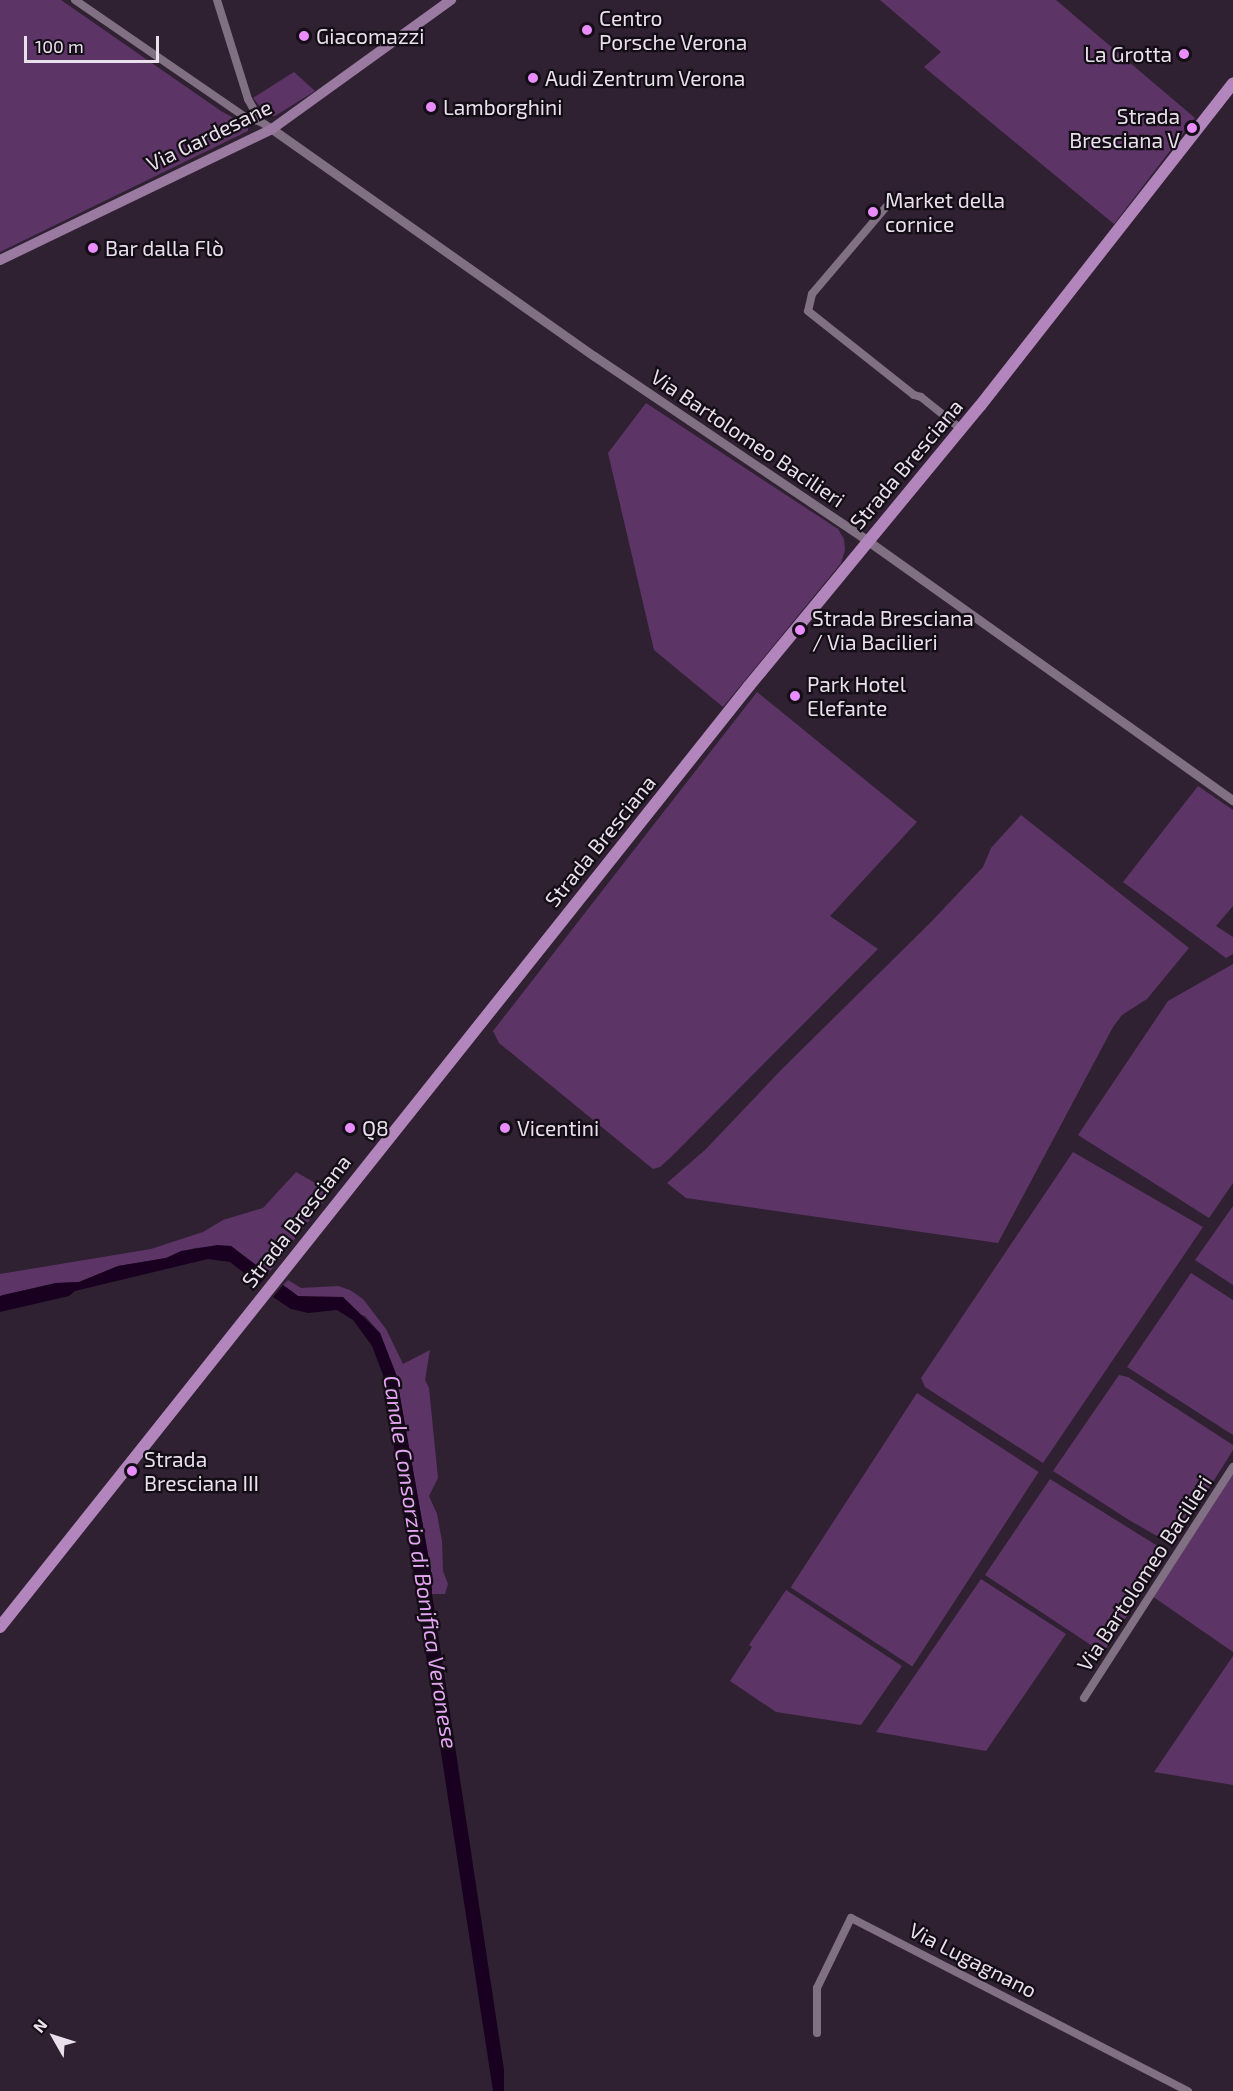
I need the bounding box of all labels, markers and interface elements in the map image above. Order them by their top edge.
place label: Centro Porsche Verona [599,5,748,55]
place label: Giacomazzi [316,23,425,49]
marker: Centro Porsche Verona [580,23,594,37]
scale bar [27,24,162,62]
marker: Giacomazzi [297,29,311,43]
text: 100 m [35,35,84,57]
place label: La Grotta [1084,41,1172,67]
marker: La Grotta [1177,47,1191,61]
place label: Audi Zentrum Verona [545,65,746,91]
marker: Audi Zentrum Verona [526,71,540,85]
street label: Via Gardesane [142,94,276,176]
place label: Lamborghini [443,94,562,120]
marker: Lamborghini [424,100,438,114]
place label: Strada Bresciana V [1069,103,1180,153]
marker: Strada Bresciana V [1185,121,1199,135]
place label: Market della cornice [885,187,1005,237]
marker: Market della cornice [866,205,880,219]
place label: Bar dalla Flò [105,235,224,261]
marker: Bar dalla Flò [86,241,100,255]
street label: Via Bartolomeo Bacilieri [646,364,850,512]
street label: Strada Bresciana [844,394,968,534]
place label: Strada Bresciana / Via Bacilieri [812,605,974,655]
marker: Strada Bresciana / Via Bacilieri [793,623,807,637]
place label: Park Hotel Elefante [807,671,906,721]
marker: Park Hotel Elefante [788,689,802,703]
street label: Strada Bresciana [539,770,661,912]
place label: Q8 [362,1115,389,1141]
place label: Vicentini [517,1115,599,1141]
marker: Q8 [343,1121,357,1135]
marker: Vicentini [498,1121,512,1135]
street label: Strada Bresciana [236,1150,356,1292]
water label: Canale Consorzio di Bonifica Veronese [378,1373,464,1751]
place label: Strada Bresciana III [144,1446,259,1496]
marker: Strada Bresciana III [125,1464,139,1478]
street label: Via Bartolomeo Bacilieri [1071,1471,1217,1675]
street label: Via Lugagnano [905,1917,1041,2003]
north arrow [24,2007,84,2067]
text: N [29,2015,51,2036]

